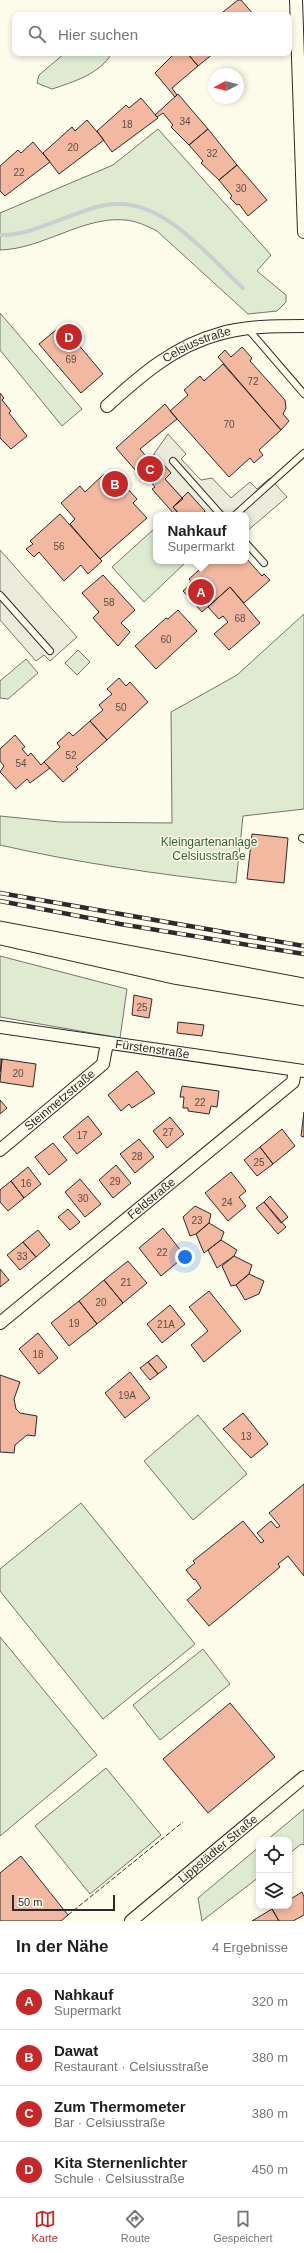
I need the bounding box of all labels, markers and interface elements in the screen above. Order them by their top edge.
search box [12,12,292,56]
icon: search [26,23,48,45]
text: Hier suchen [58,26,138,43]
north arrow [208,68,244,104]
house number: 34 [179,116,191,127]
house number: 18 [121,119,133,130]
house number: 20 [67,142,79,153]
house number: 32 [206,148,218,159]
house number: 22 [13,167,25,178]
house number: 30 [235,183,247,194]
pin: D [56,322,82,352]
street label: Celsiusstraße [160,324,233,366]
house number: 69 [65,354,77,365]
house number: 72 [247,376,259,387]
house number: 70 [223,419,235,430]
pin: C [137,454,163,484]
pin: B [102,469,128,499]
popup [153,512,249,564]
text: Nahkauf [167,522,227,539]
text: Supermarkt [167,539,235,554]
house number: 56 [53,541,65,552]
pin: A [188,577,214,607]
house number: 58 [103,597,115,608]
house number: 68 [234,613,246,624]
house number: 60 [160,634,172,645]
house number: 50 [115,702,127,713]
house number: 52 [65,750,77,761]
house number: 54 [15,758,27,769]
park label: Kleingartenanlage Celsiusstraße [161,835,258,863]
house number: 25 [136,1002,148,1013]
street label: Fürstenstraße [114,1037,191,1061]
street label: Steinmetzstraße [22,1066,98,1133]
house number: 20 [12,1068,24,1079]
house number: 22 [194,1097,206,1108]
house number: 27 [162,1127,174,1138]
house number: 17 [76,1130,88,1141]
house number: 28 [131,1151,143,1162]
house number: 25 [253,1157,265,1168]
street label: Feldstraße [125,1175,178,1222]
house number: 29 [109,1176,121,1187]
house number: 16 [20,1178,32,1189]
house number: 30 [77,1193,89,1204]
house number: 24 [221,1197,233,1208]
house number: 23 [191,1215,203,1226]
house number: 22 [156,1247,168,1258]
your location [175,1247,195,1267]
house number: 33 [16,1251,28,1262]
house number: 21 [120,1277,132,1288]
house number: 20 [95,1297,107,1308]
house number: 19 [68,1318,80,1329]
house number: 21A [157,1319,175,1330]
house number: 18 [32,1349,44,1360]
house number: 19A [118,1390,136,1401]
house number: 13 [240,1431,252,1442]
street label: Lippstädter Straße [175,1811,261,1886]
map controls [256,1837,292,1909]
button: locate [256,1837,292,1873]
button: layers [256,1873,292,1909]
scale bar [12,1893,115,1912]
text: 50 m [18,1896,42,1908]
text: In der Nähe [16,1937,109,1956]
text: 4 Ergebnisse [212,1940,288,1955]
text: Nahkauf [54,1986,113,2003]
text: A [24,1994,34,2009]
text: 320 m [252,1994,288,2009]
text: Supermarkt [54,2003,121,2018]
text: Dawat [54,2042,98,2059]
text: B [24,2050,34,2065]
text: 380 m [252,2050,288,2065]
text: Restaurant · Celsiusstraße [54,2059,209,2074]
text: Zum Thermometer [54,2098,186,2115]
text: C [24,2106,34,2121]
text: 380 m [252,2106,288,2121]
text: Bar · Celsiusstraße [54,2115,165,2130]
text: Kita Sternenlichter [54,2154,187,2171]
text: D [24,2162,34,2177]
text: 450 m [252,2162,288,2177]
text: Schule · Celsiusstraße [54,2171,185,2186]
tab: Karte [32,2208,58,2244]
tab: Route [121,2208,150,2244]
tab: Gespeichert [213,2208,272,2244]

